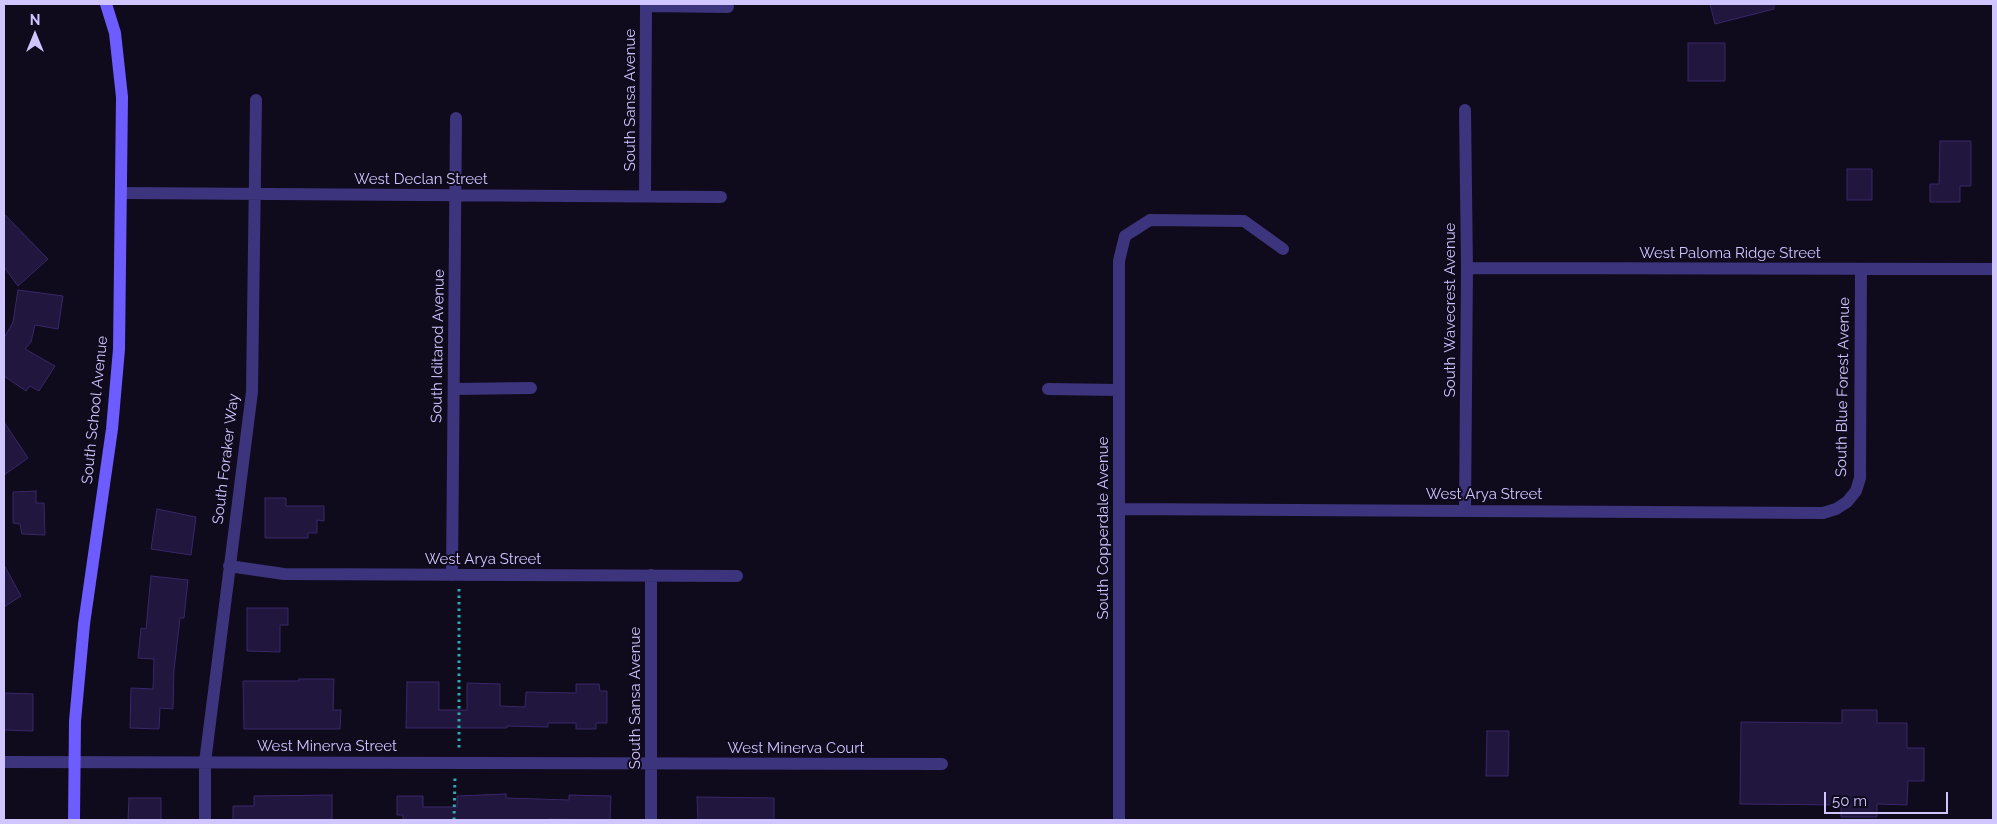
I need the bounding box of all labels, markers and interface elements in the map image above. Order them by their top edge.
north arrow [10,10,60,60]
text: N [30,12,40,28]
street label: South Sansa Avenue [621,29,639,171]
street label: West Declan Street [354,170,488,188]
street label: South Wavecrest Avenue [1441,223,1459,397]
street label: West Paloma Ridge Street [1639,244,1821,262]
street label: South Iditarod Avenue [428,269,448,423]
street label: South Blue Forest Avenue [1832,297,1854,477]
street label: South School Avenue [78,335,112,485]
street label: South Foraker Way [209,393,243,525]
street label: South Copperdale Avenue [1094,437,1112,619]
street label: West Arya Street [1426,485,1542,503]
street label: West Arya Street [425,550,541,568]
street label: South Sansa Avenue [626,627,644,769]
street label: West Minerva Street [257,737,397,755]
street label: West Minerva Court [727,739,865,757]
scale bar [1827,782,1951,814]
text: 50 m [1832,792,1867,810]

